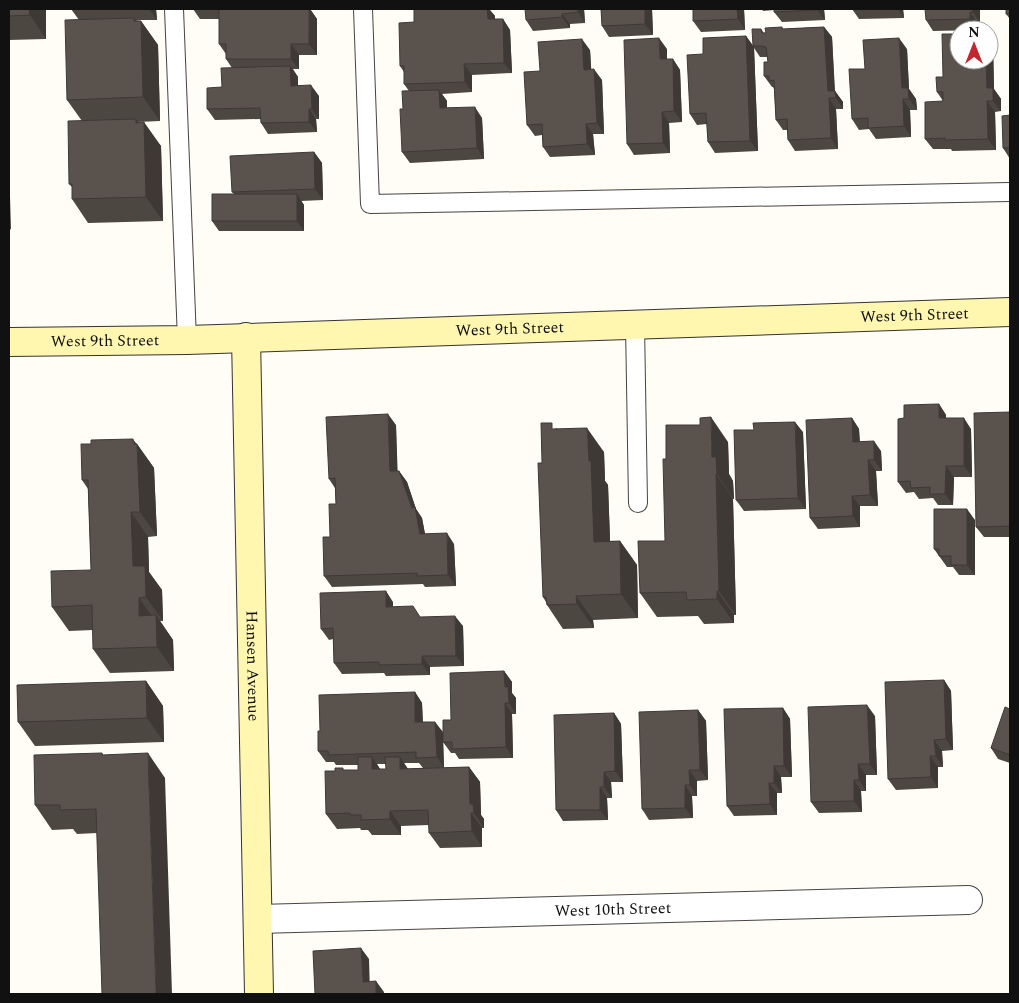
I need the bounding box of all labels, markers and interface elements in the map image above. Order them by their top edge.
north arrow [949,20,999,70]
text: N [968,22,980,43]
street label: West 9th Street [860,301,970,329]
street label: West 9th Street [455,315,565,343]
street label: West 9th Street [51,328,160,354]
street label: Hansen Avenue [239,610,266,722]
street label: West 10th Street [554,896,672,923]

